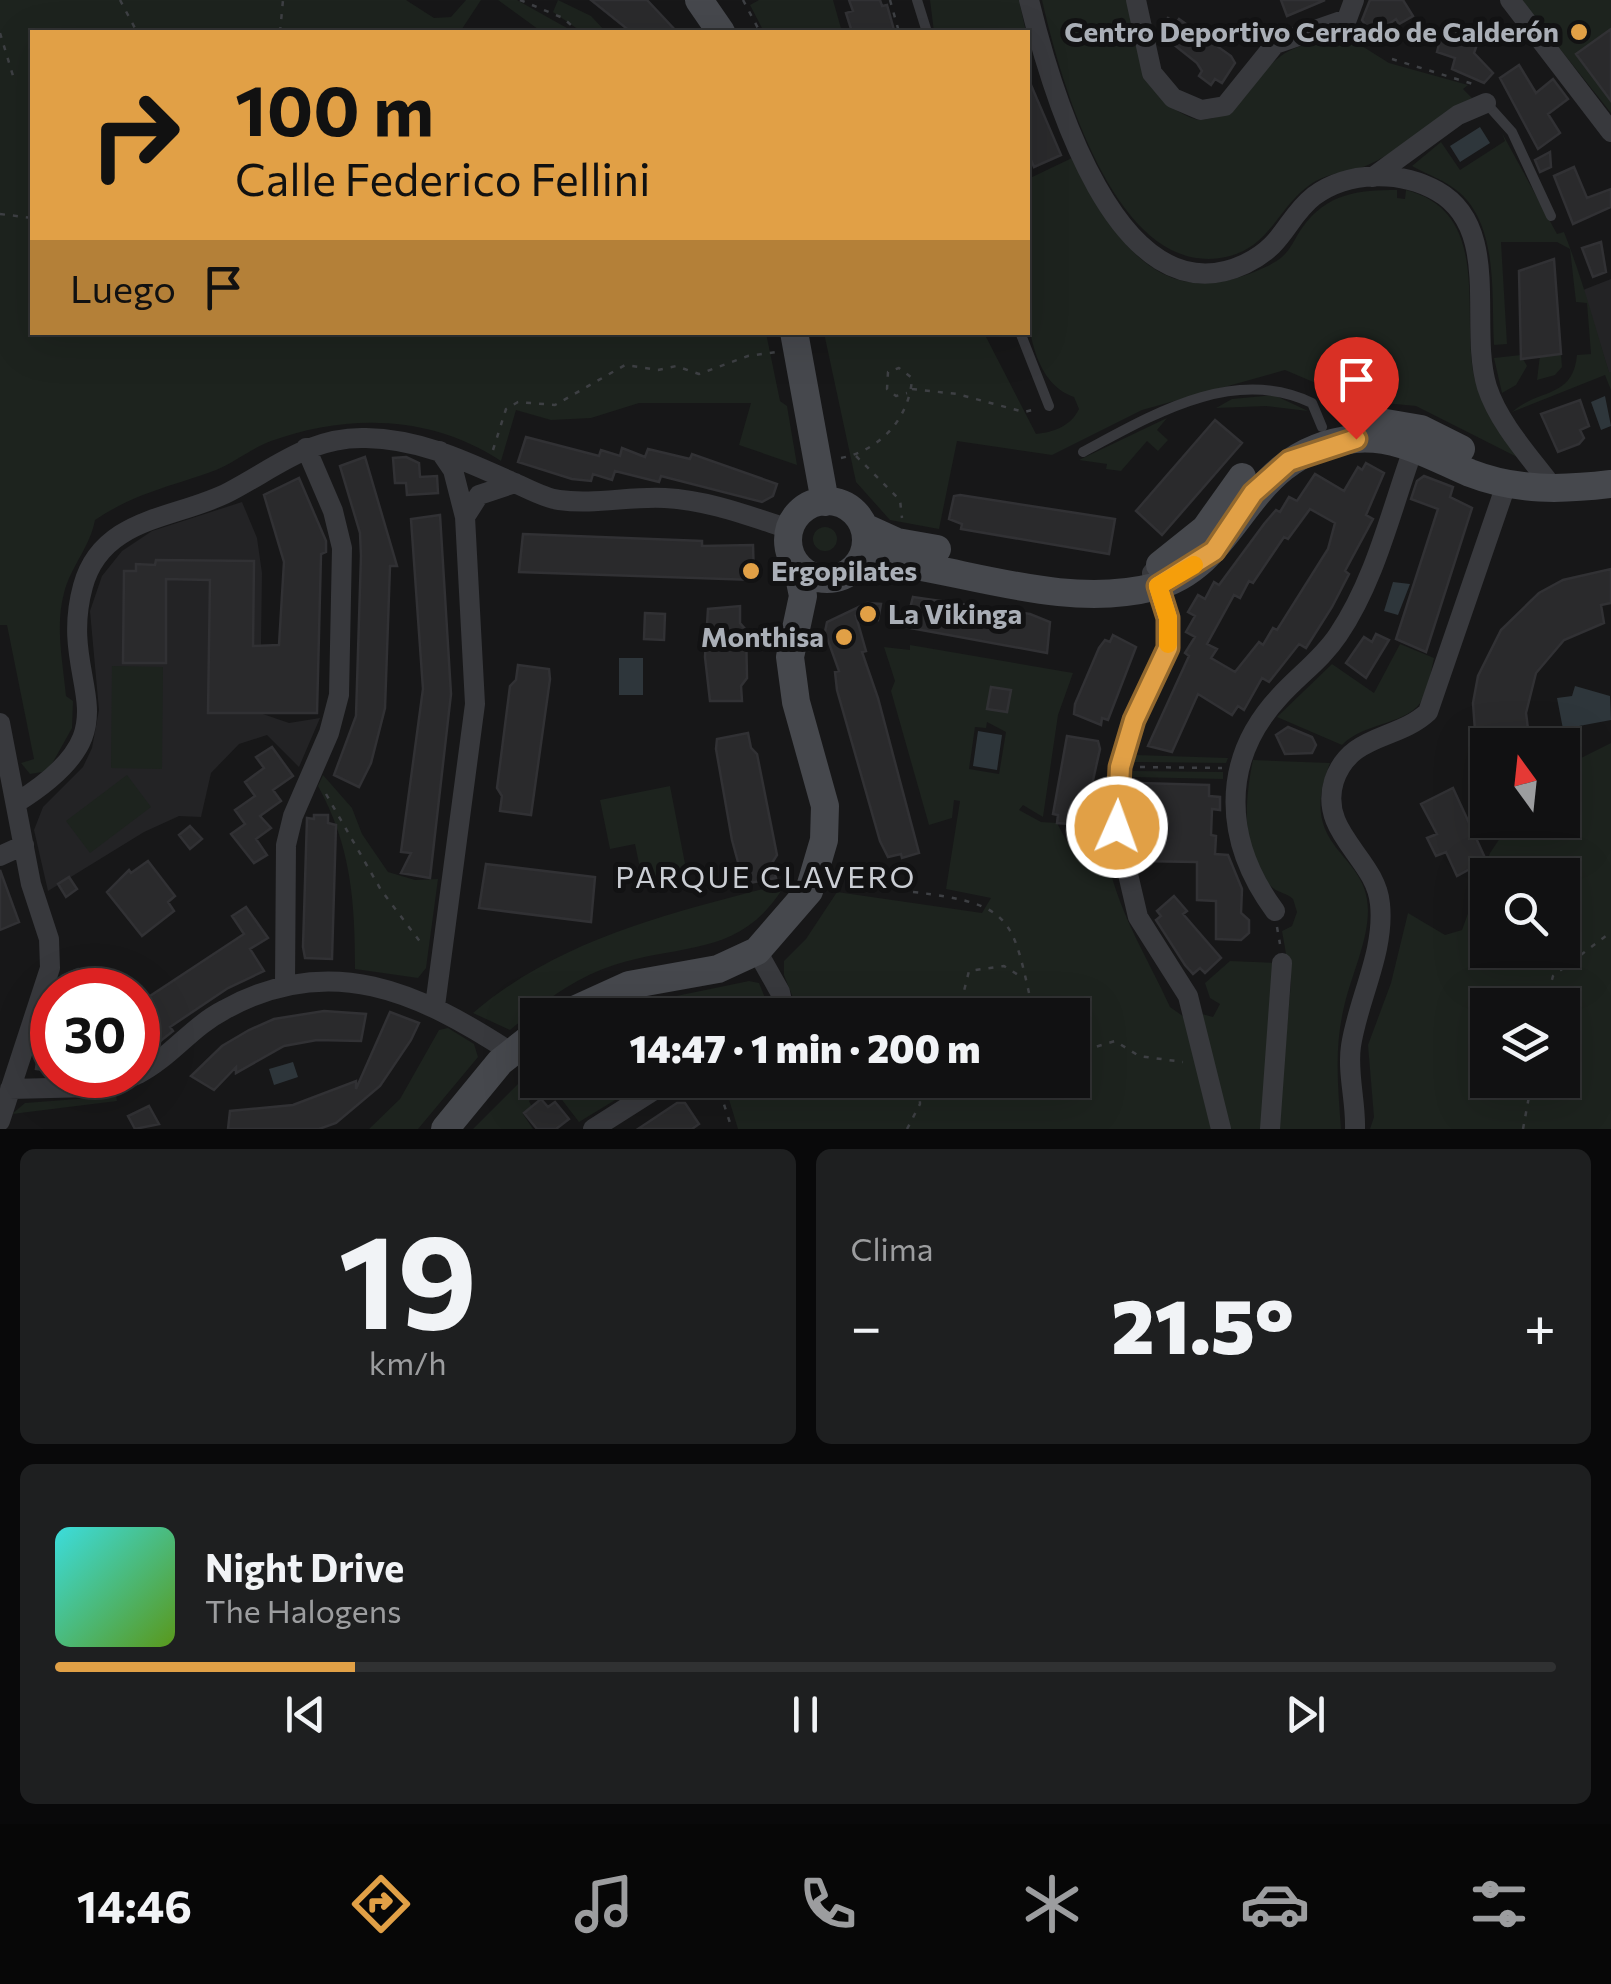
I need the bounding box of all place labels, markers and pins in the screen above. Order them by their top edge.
place label: Centro Deportivo Cerrado de Calderón [1064,14,1559,48]
marker: Centro Deportivo Cerrado de Calderón [1568,21,1590,43]
pin [1314,337,1399,440]
place label: Ergopilates [771,553,917,587]
marker: Ergopilates [740,560,762,582]
place label: La Vikinga [888,596,1022,630]
marker: La Vikinga [857,603,879,625]
place label: Monthisa [701,619,824,653]
marker: Monthisa [833,626,855,648]

